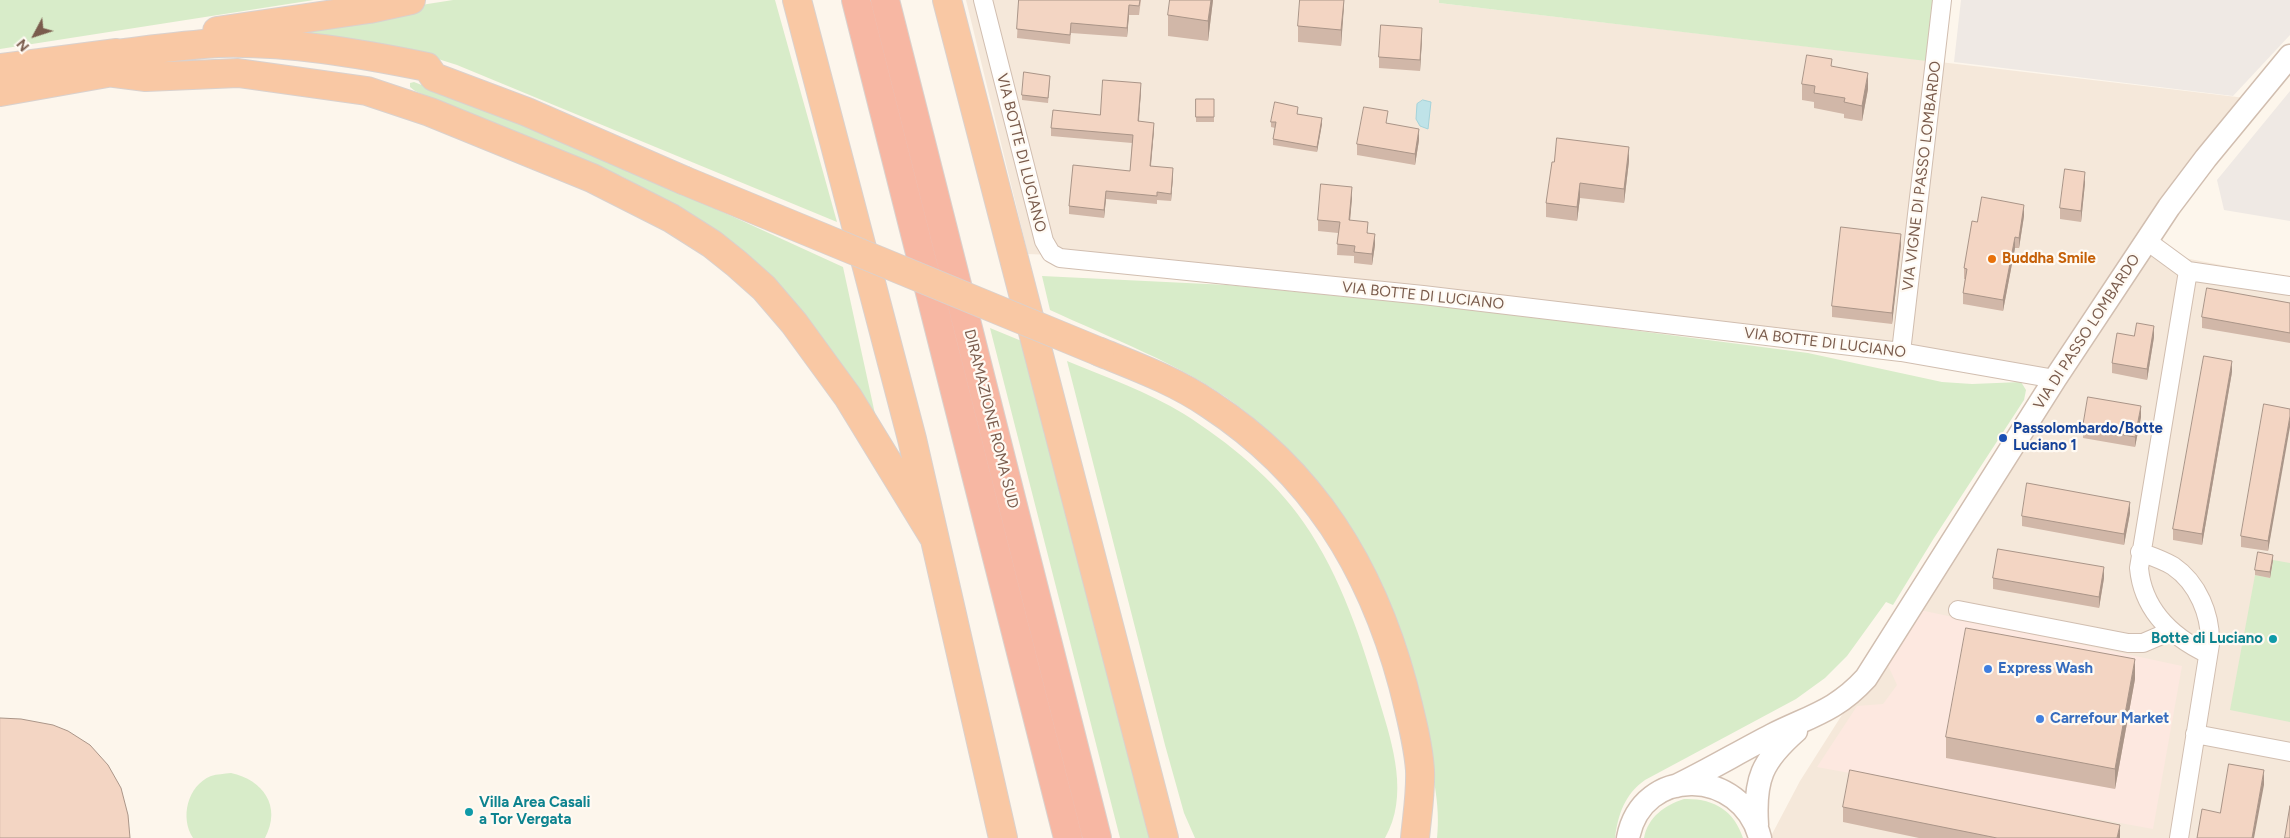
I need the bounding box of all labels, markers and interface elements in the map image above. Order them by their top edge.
north arrow [10,10,60,60]
text: N [13,35,33,55]
street label: VIA VIGNE DI PASSO LOMBARDO [1899,60,1945,292]
street label: VIA BOTTE DI LUCIANO [993,72,1049,234]
place label: Buddha Smile [2002,250,2096,268]
street label: VIA DI PASSO LOMBARDO [2030,251,2144,413]
marker: Buddha Smile [1986,253,1998,265]
street label: VIA BOTTE DI LUCIANO [1341,279,1505,313]
street label: VIA BOTTE DI LUCIANO [1743,324,1907,362]
street label: DIRAMAZIONE ROMA SUD [960,328,1022,510]
place label: Passolombardo/Botte Luciano 1 [2013,420,2163,455]
marker: Passolombardo/Botte Luciano 1 [1997,432,2009,444]
place label: Botte di Luciano [2151,630,2263,648]
marker: Botte di Luciano [2267,633,2279,645]
place label: Express Wash [1998,660,2093,678]
marker: Express Wash [1982,663,1994,675]
place label: Carrefour Market [2050,710,2169,728]
marker: Carrefour Market [2034,713,2046,725]
place label: Villa Area Casali a Tor Vergata [479,794,590,829]
marker: Villa Area Casali a Tor Vergata [463,806,475,818]

